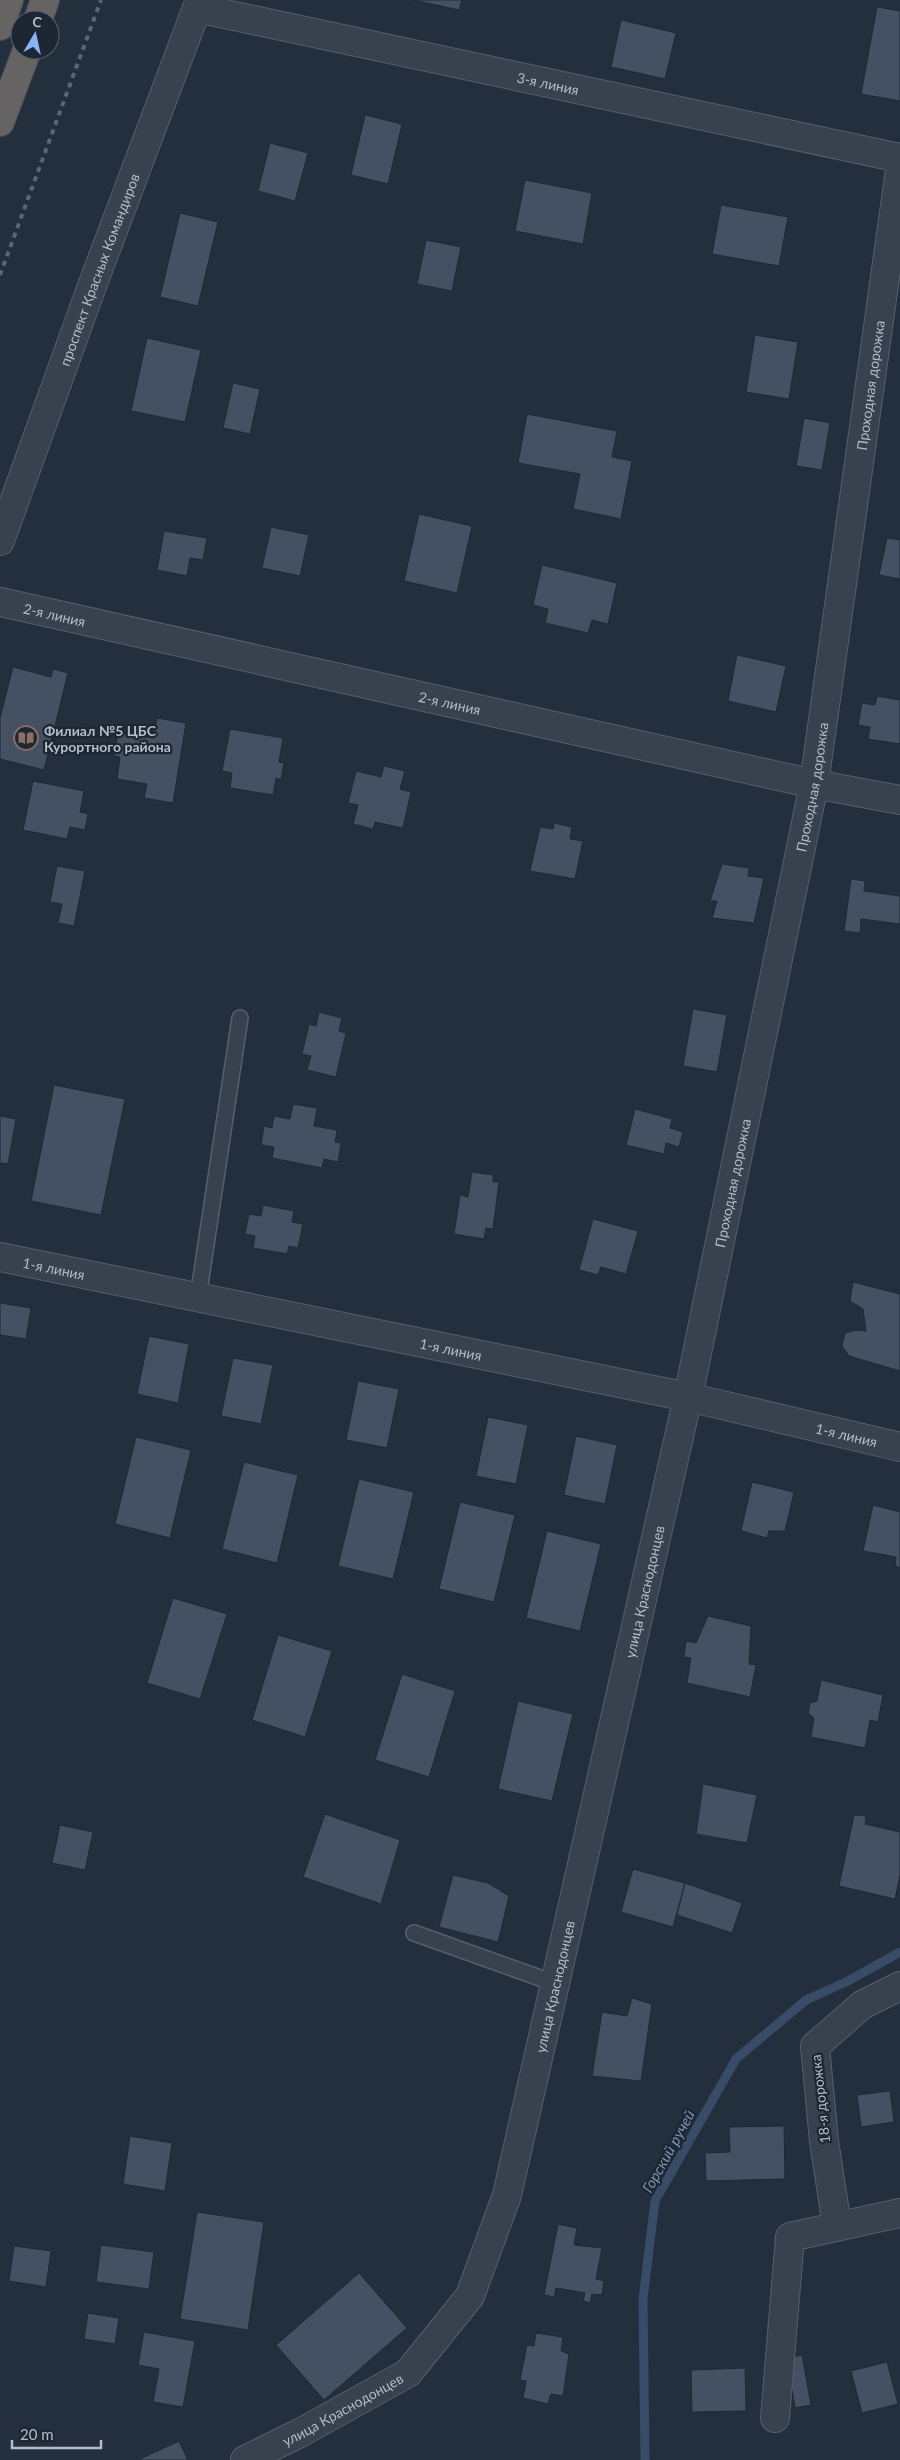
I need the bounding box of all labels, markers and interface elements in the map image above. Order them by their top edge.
north arrow [10,10,60,60]
text: С [31,13,44,31]
street label: 3-я линия [516,68,581,98]
street label: проспект Красных Командиров [55,171,142,368]
street label: Проходная дорожка [852,319,887,451]
street label: 2-я линия [22,599,87,629]
street label: 2-я линия [417,687,482,718]
street label: Проходная дорожка [792,721,831,853]
place label: Филиал №5 ЦБС Курортного района [44,722,171,755]
library icon: Филиал №5 ЦБС Курортного района [13,725,39,751]
street label: Проходная дорожка [710,1117,754,1249]
street label: 1-я линия [21,1253,86,1283]
street label: 1-я линия [418,1334,483,1363]
street label: 1-я линия [814,1419,879,1450]
street label: улица Краснодонцев [621,1524,667,1659]
street label: улица Краснодонцев [531,1919,578,2054]
street label: 18-я дорожка [807,2054,833,2144]
water label: Горский ручей [638,2107,698,2195]
street label: улица Краснодонцев [279,2369,406,2449]
scale bar [12,2418,101,2450]
text: 20 m [20,2425,54,2443]

